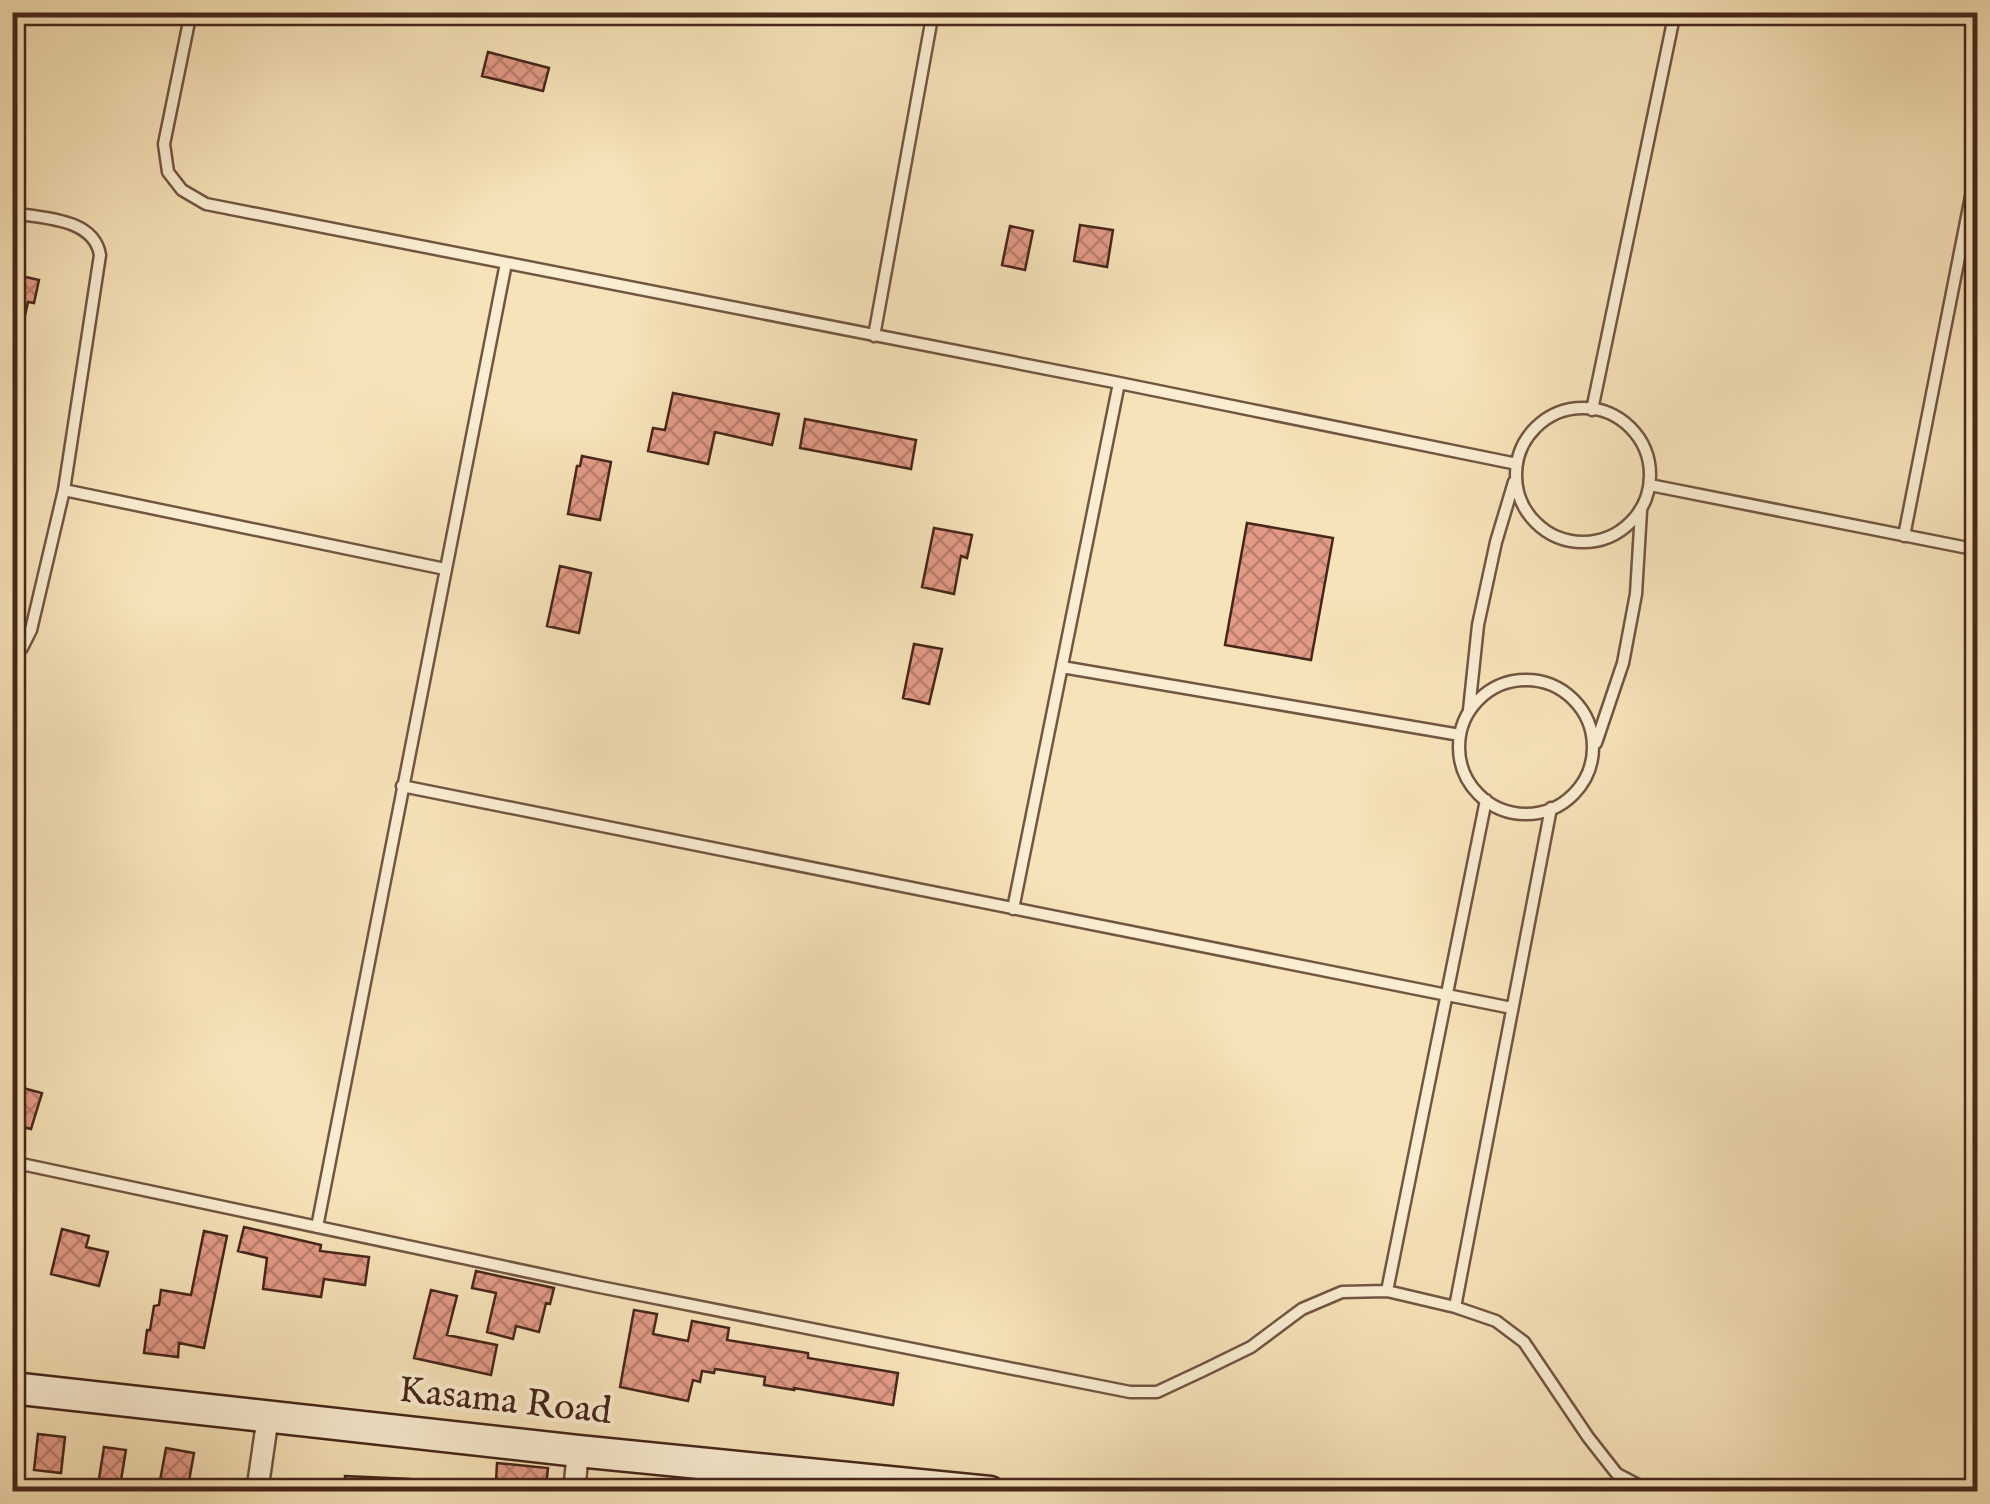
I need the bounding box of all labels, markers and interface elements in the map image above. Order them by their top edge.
street label: Kasama Road [396,1367,614,1437]

